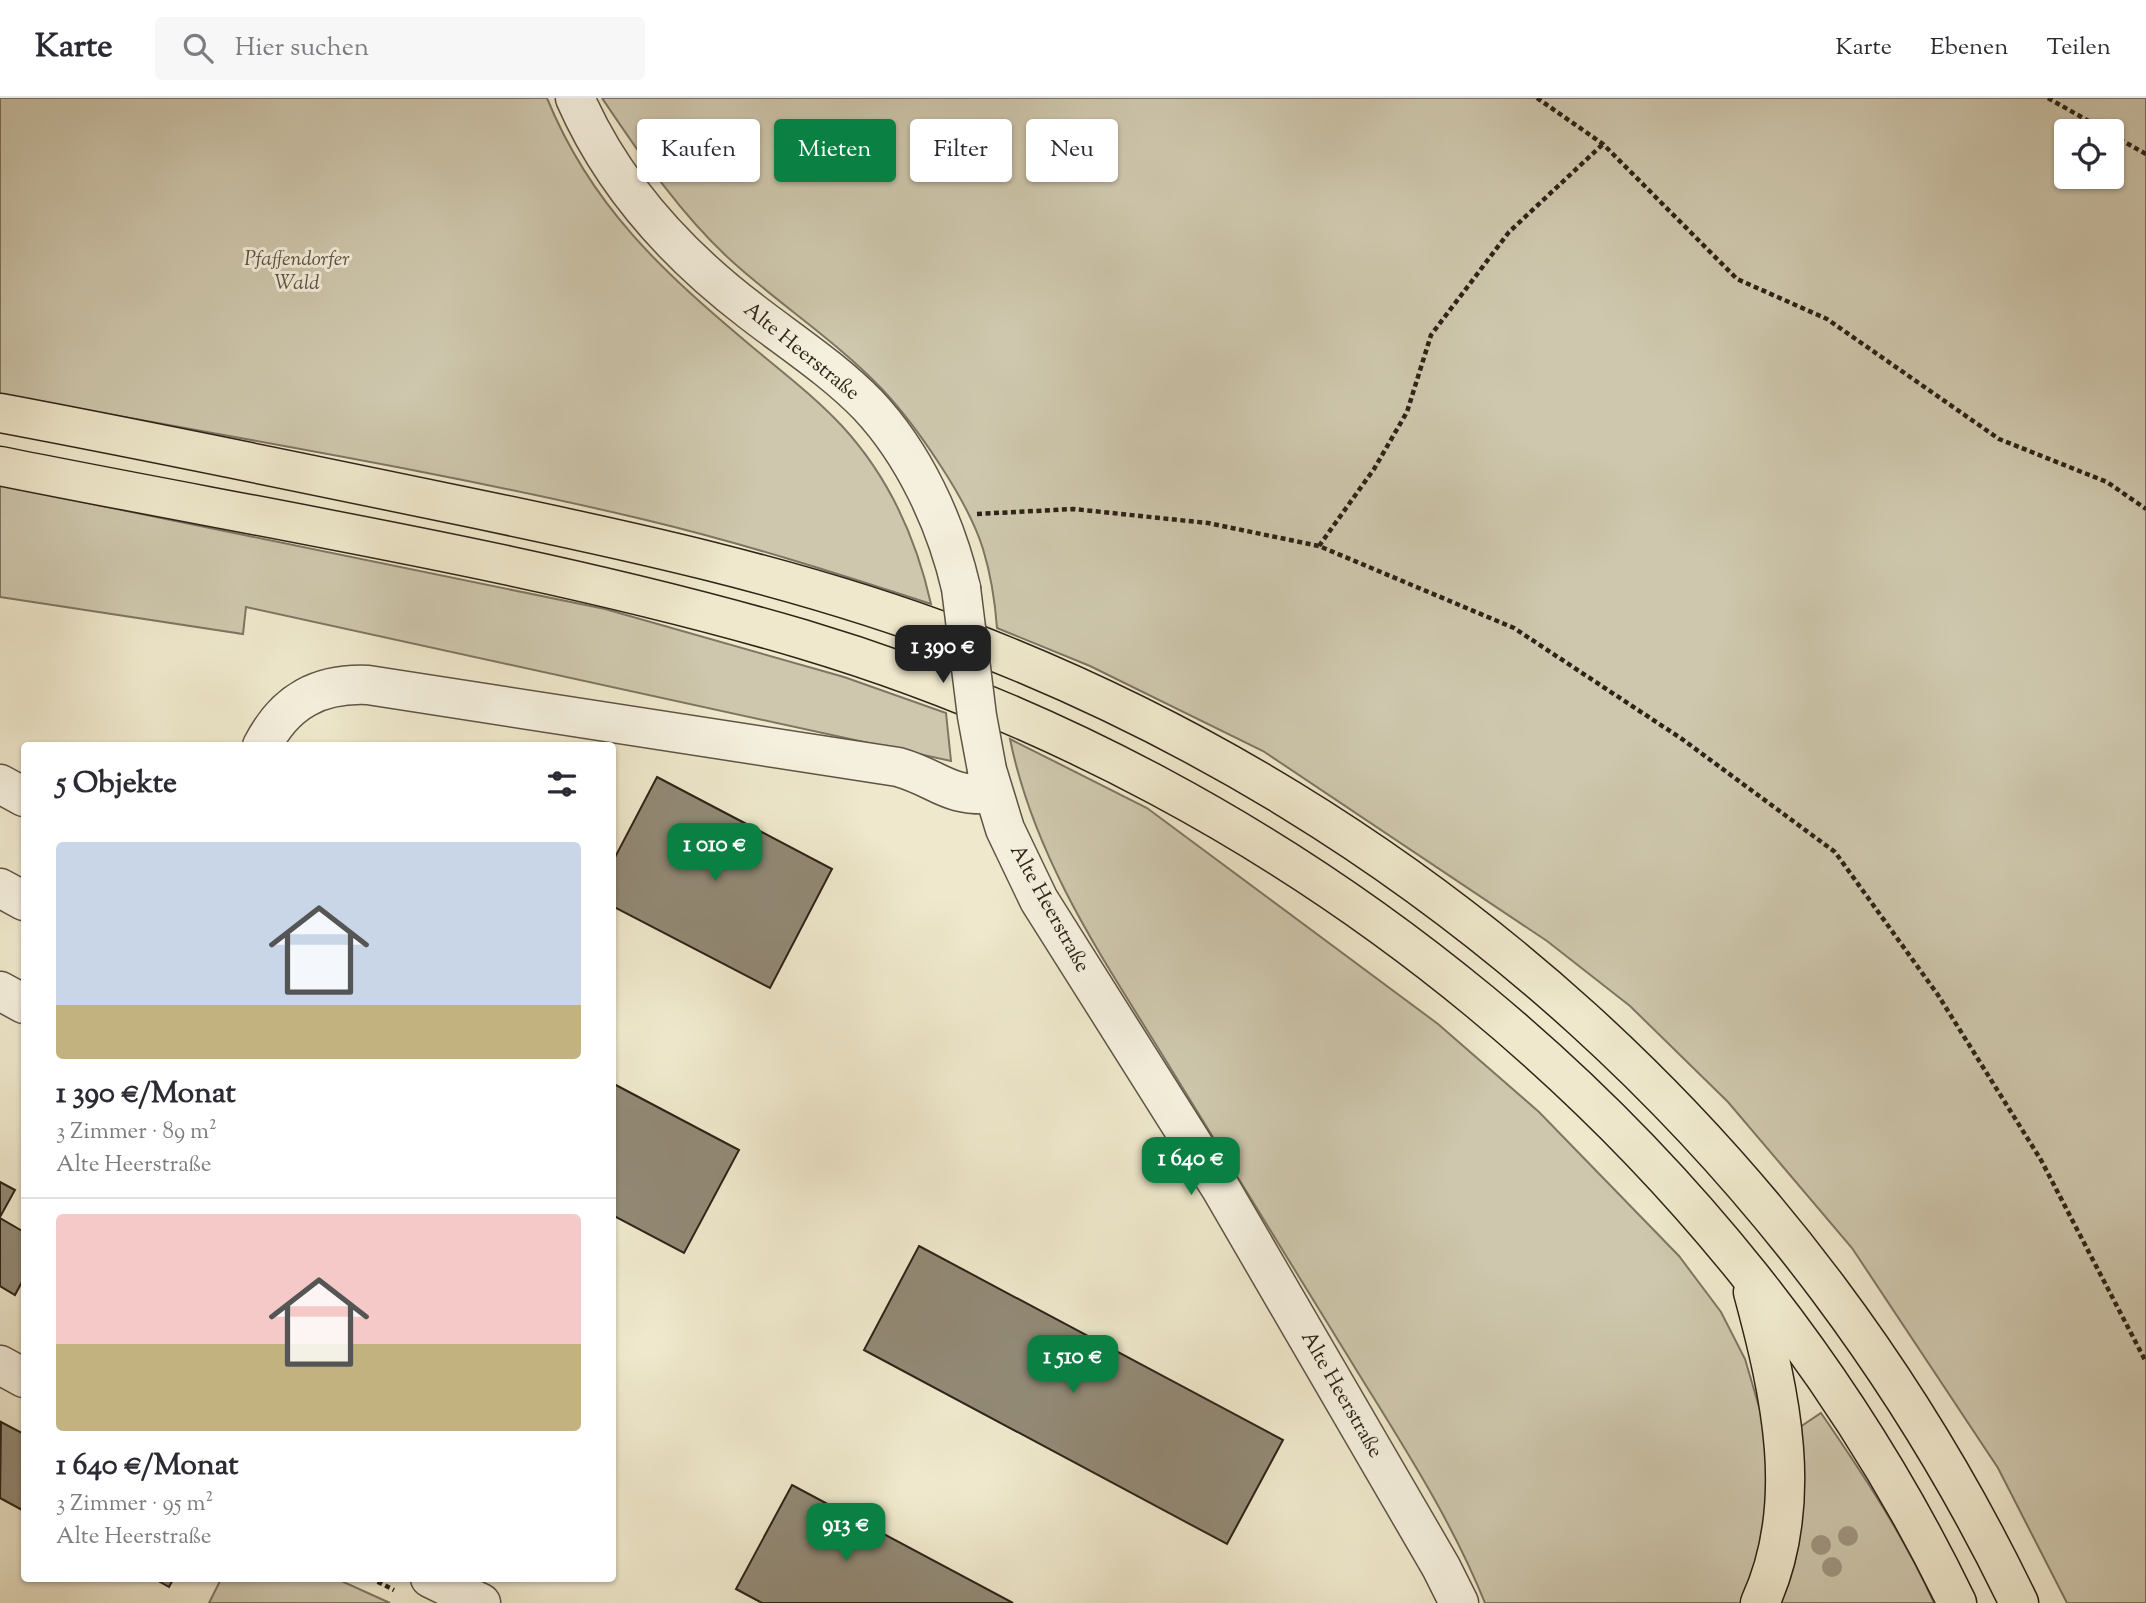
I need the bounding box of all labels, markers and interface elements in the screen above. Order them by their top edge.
search box [155,17,645,80]
text: Karte [35,24,113,72]
icon: search [179,29,217,67]
text: Hier suchen [235,30,369,67]
text: Karte [1835,31,1892,65]
text: Ebenen [1930,31,2008,65]
text: Teilen [2046,31,2111,65]
chip: Kaufen [637,119,760,182]
chip: Mieten [774,119,896,182]
chip: Filter [910,119,1012,182]
chip: Neu [1026,119,1118,182]
map controls [2054,119,2124,189]
button: locate [2054,119,2124,189]
park label: Pfaffendorfer Wald [244,245,350,299]
street label: Alte Heerstraße [736,296,866,408]
pin: 1 390 € [878,626,1008,685]
text: 1 390 € [911,631,975,664]
text: 5 Objekte [56,763,177,806]
icon: filters [543,765,581,803]
pin: 1 010 € [650,824,780,883]
text: 1 010 € [683,829,747,862]
street label: Alte Heerstraße [1001,840,1097,978]
icon: home [256,887,382,1013]
text: 1 390 €/Monat [56,1073,236,1116]
text: 3 Zimmer · 89 m² [56,1116,217,1149]
pin: 1 640 € [1126,1138,1256,1197]
text: 1 640 € [1158,1143,1224,1176]
text: Alte Heerstraße [56,1149,212,1182]
icon: home [256,1259,382,1385]
street label: Alte Heerstraße [1292,1326,1390,1464]
pin: 1 510 € [1008,1336,1138,1395]
text: 1 510 € [1043,1341,1103,1374]
text: 1 640 €/Monat [56,1445,239,1488]
text: 3 Zimmer · 95 m² [56,1488,213,1521]
pin: 913 € [797,1504,895,1563]
text: 913 € [822,1509,870,1542]
text: Alte Heerstraße [56,1521,212,1554]

